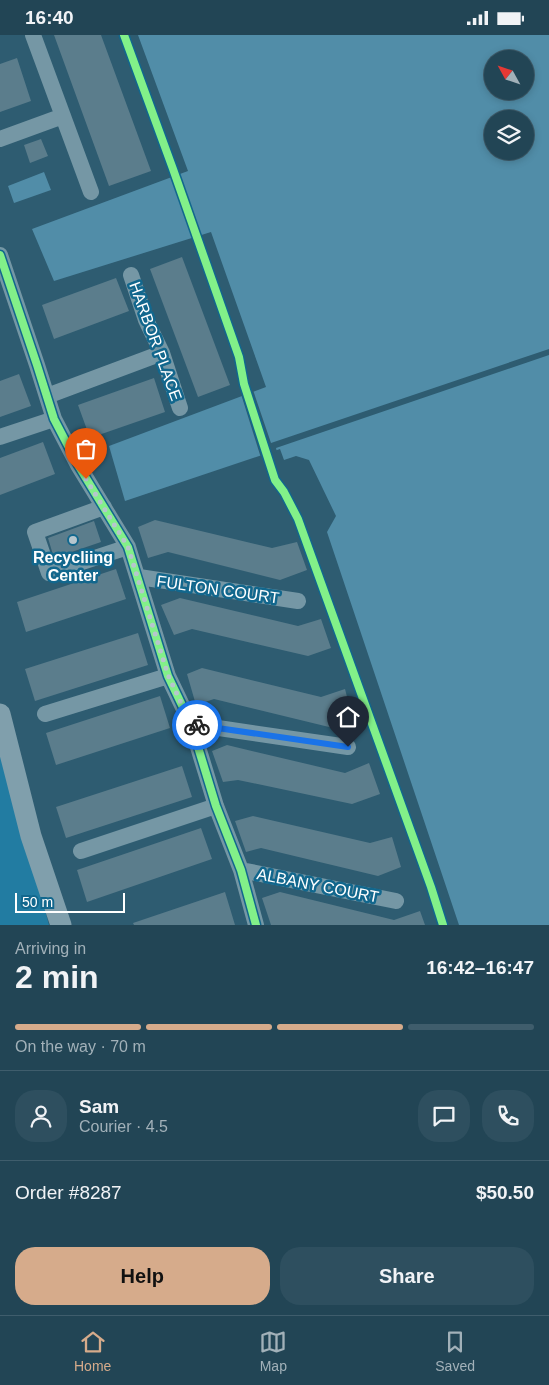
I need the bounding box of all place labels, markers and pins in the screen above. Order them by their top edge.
pin [65,428,107,479]
marker: Recycliing Center [67,534,79,546]
place label: Recycliing Center [33,549,113,584]
pin [327,696,369,747]

